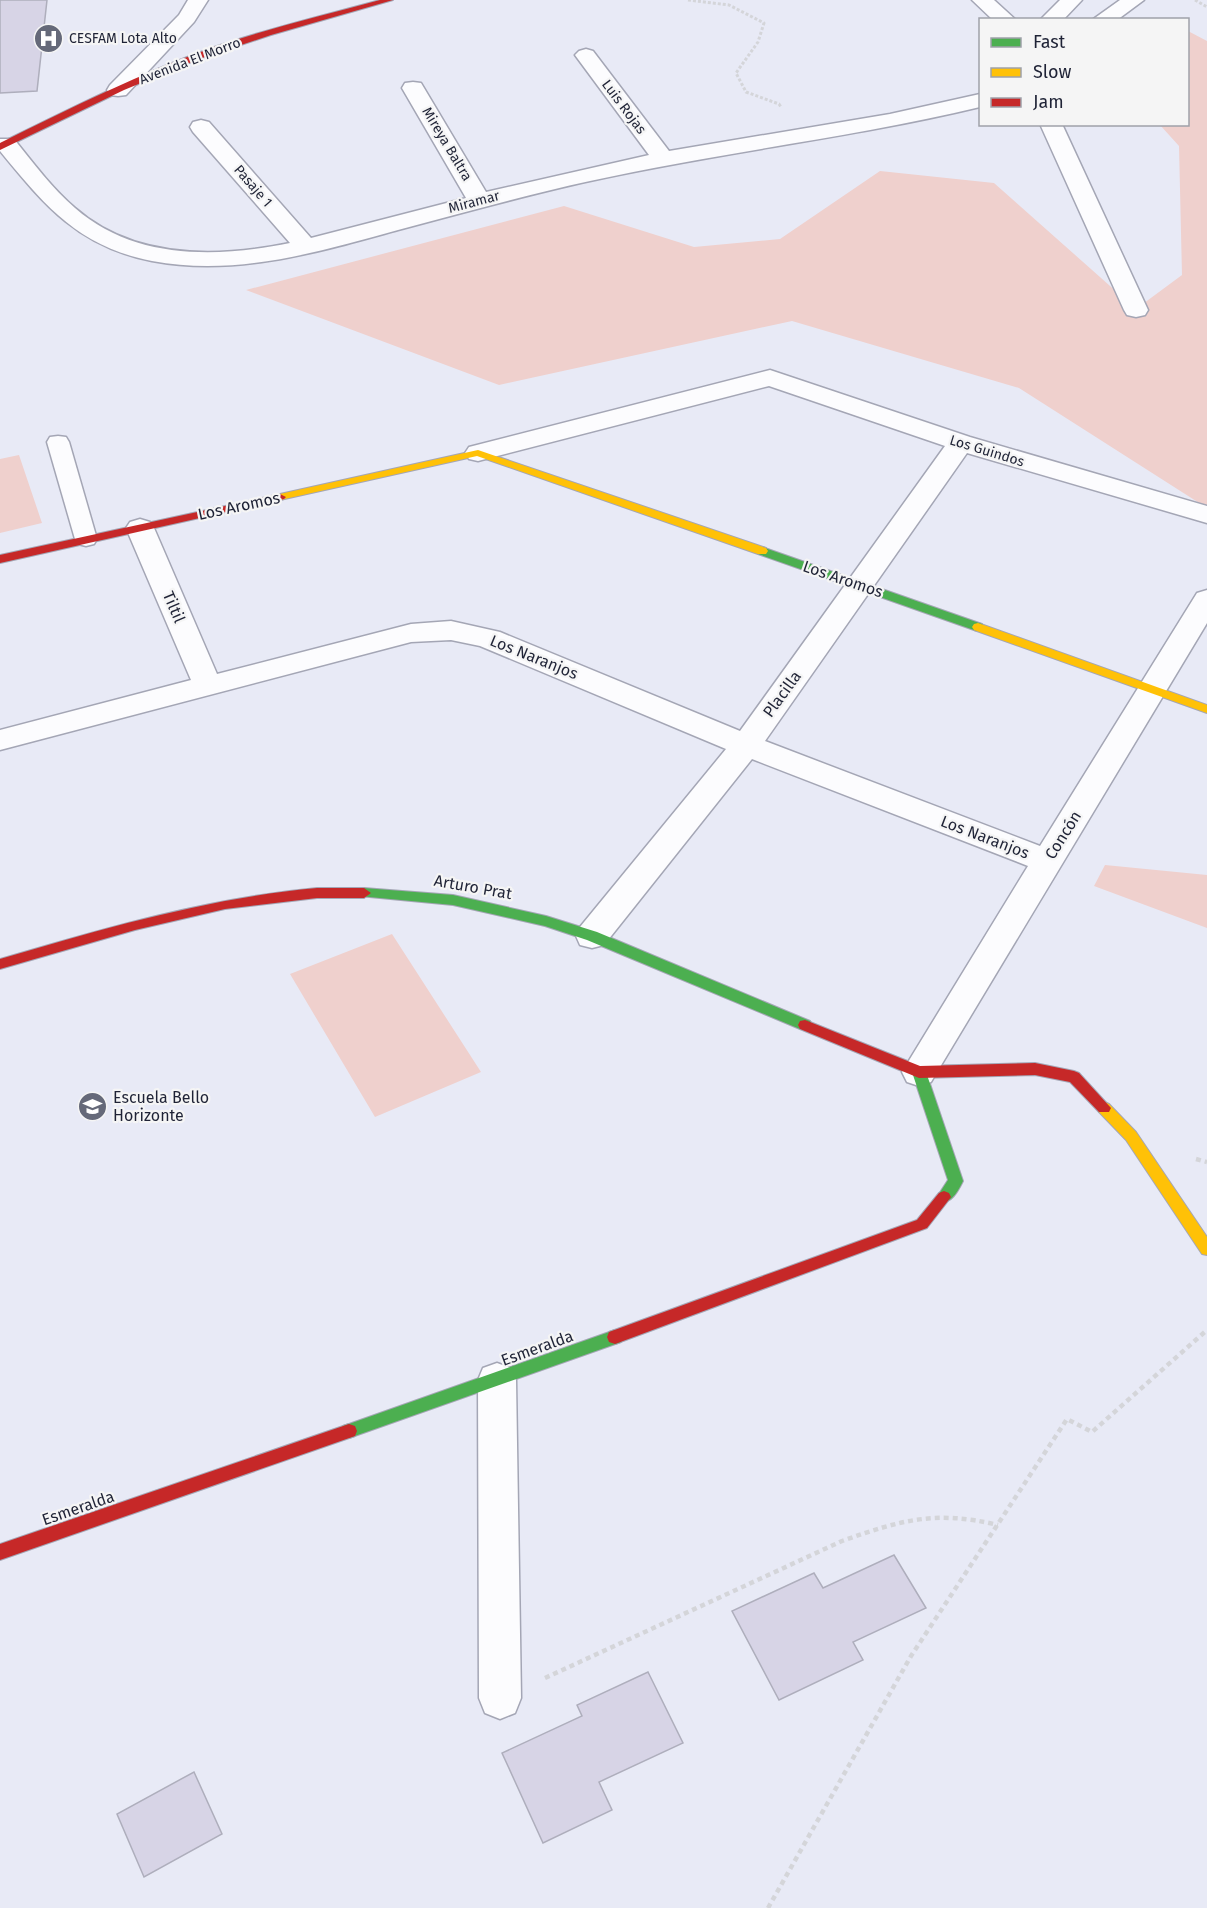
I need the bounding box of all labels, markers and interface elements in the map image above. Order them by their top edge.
legend [979,18,1189,126]
hospital icon: CESFAM Lota Alto [32,22,64,54]
place label: CESFAM Lota Alto [69,30,177,47]
text: Fast [1033,31,1066,53]
street label: Avenida El Morro [137,34,243,88]
text: Slow [1033,61,1072,83]
street label: Luis Rojas [598,77,650,138]
text: Jam [1033,91,1064,113]
street label: Mireya Baltra [418,104,476,184]
street label: Pasaje 1 [230,162,276,210]
street label: Miramar [446,187,502,217]
street label: Los Guindos [948,432,1027,471]
street label: Los Aromos [196,488,282,524]
street label: Los Aromos [800,556,886,602]
street label: Tiltil [159,588,189,626]
street label: Los Naranjos [487,631,581,683]
street label: Placilla [759,667,805,721]
street label: Concón [1041,807,1085,863]
street label: Los Naranjos [938,811,1032,863]
street label: Arturo Prat [433,871,514,903]
place label: Escuela Bello Horizonte [113,1088,209,1125]
school or university icon: Escuela Bello Horizonte [76,1090,108,1122]
street label: Esmeralda [498,1326,576,1370]
street label: Esmeralda [39,1487,117,1529]

